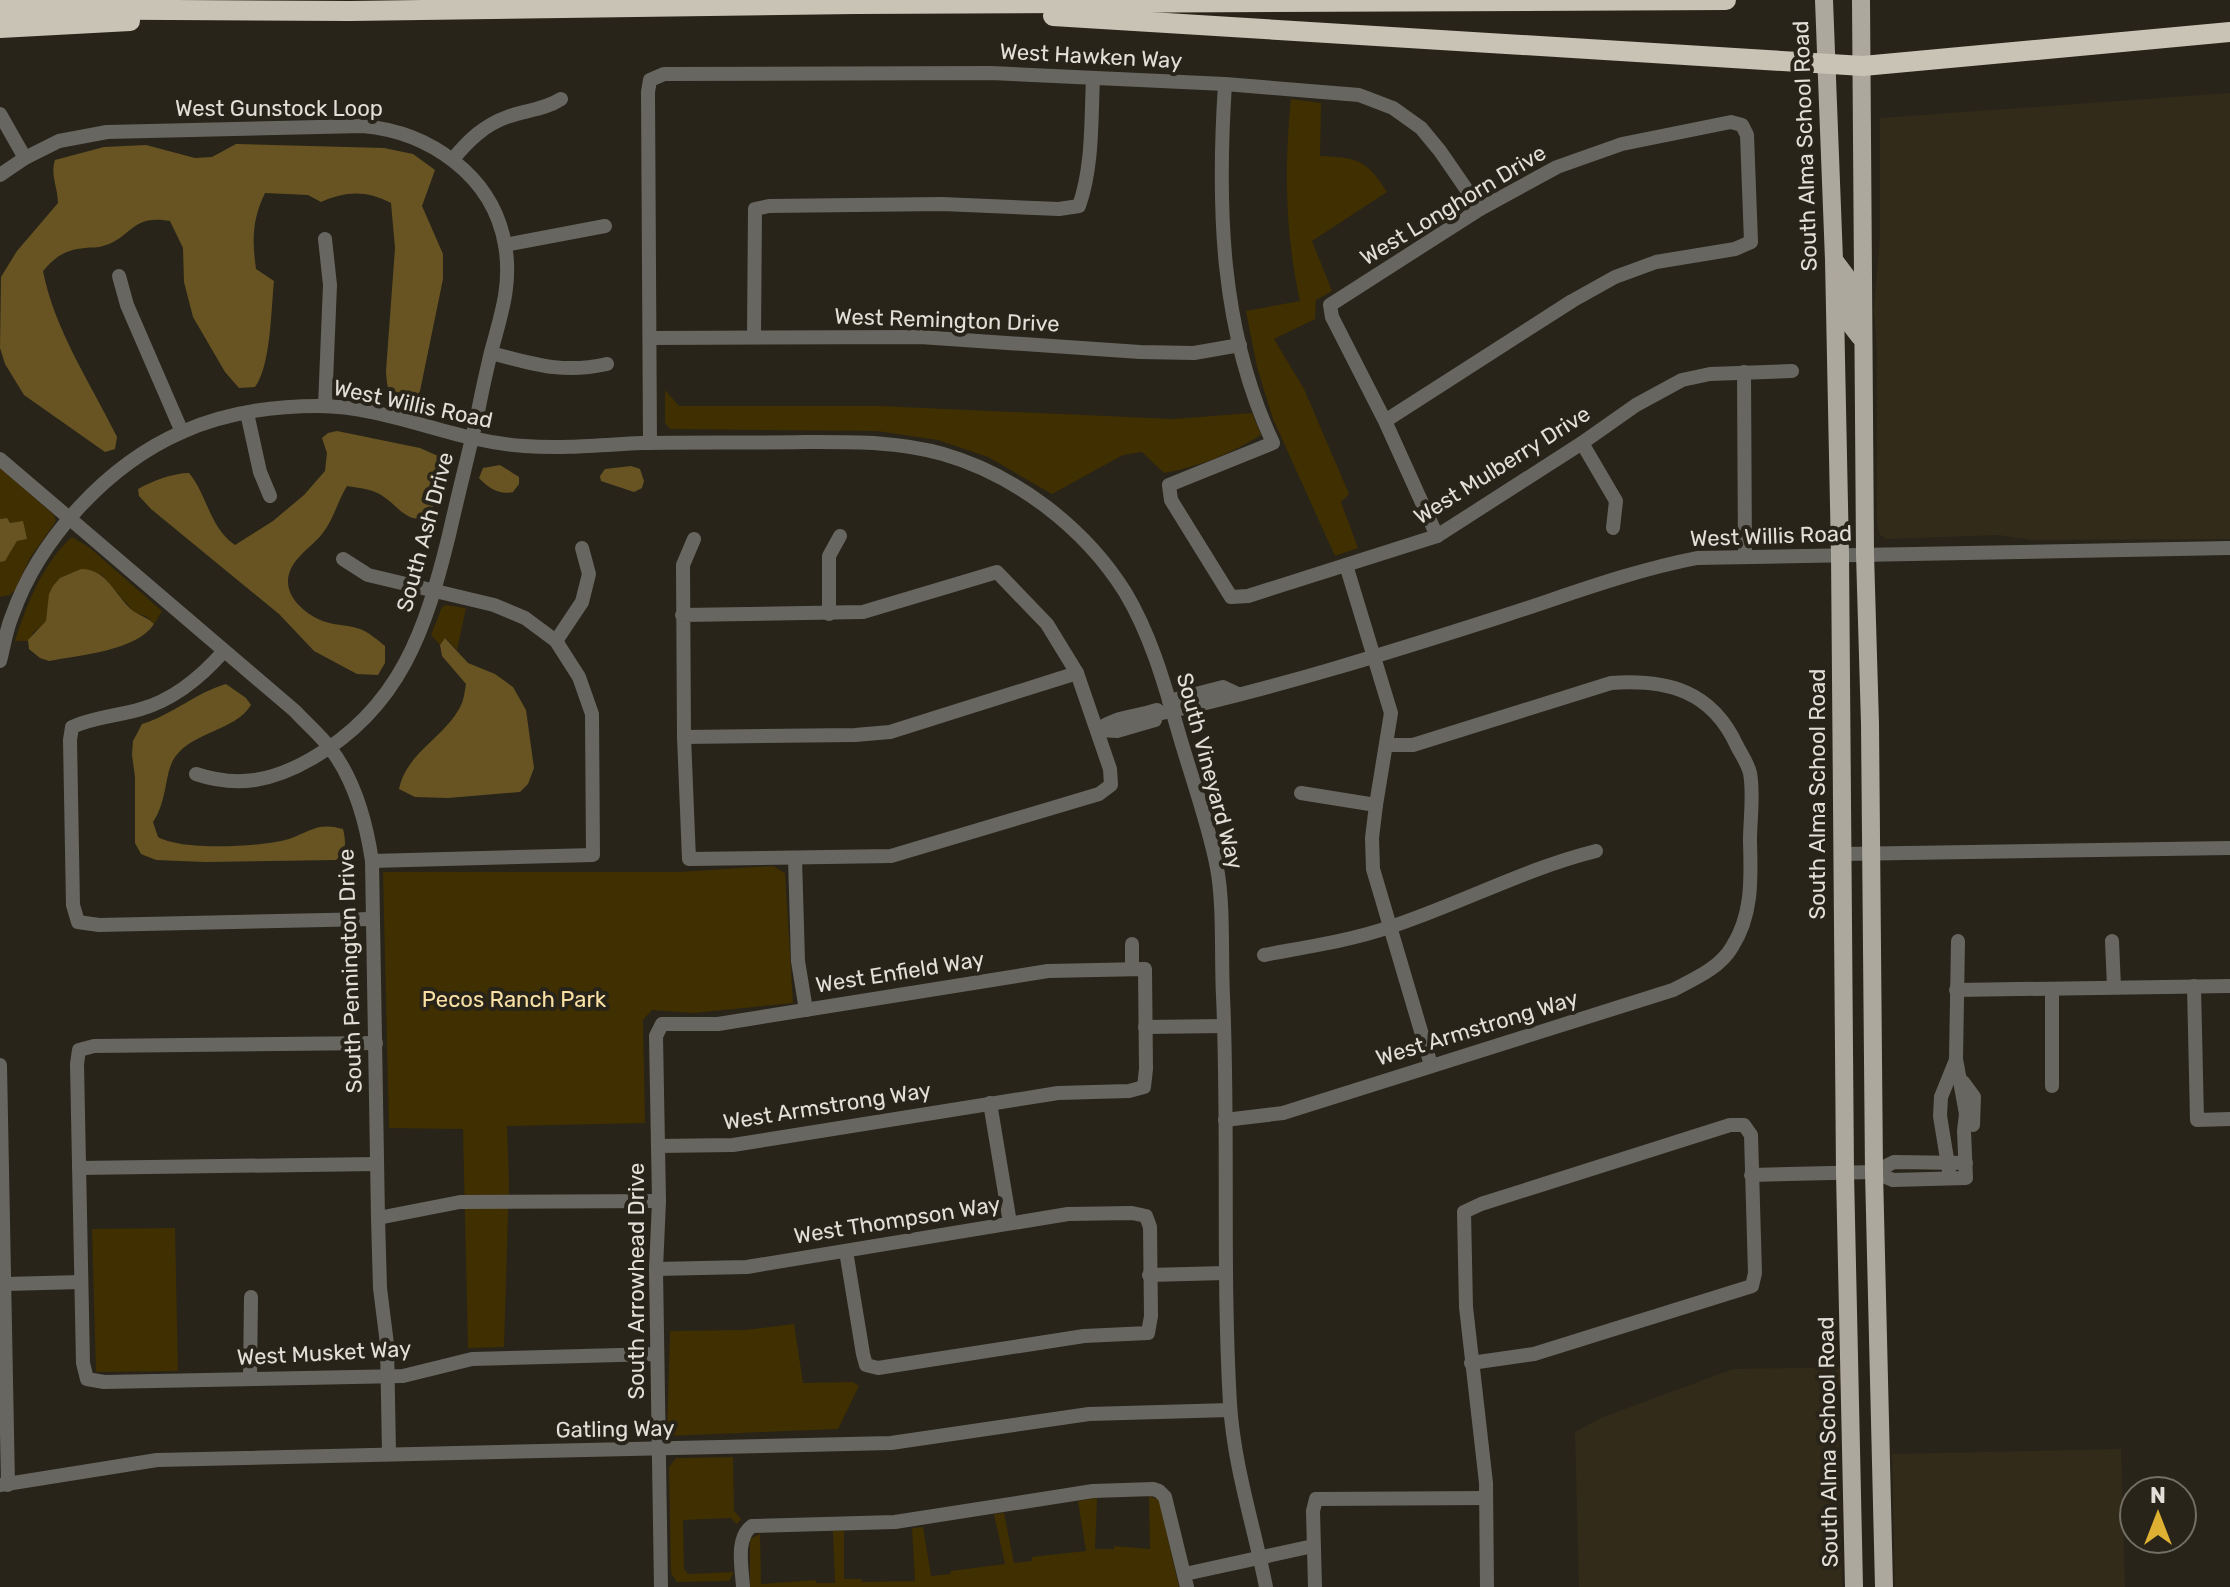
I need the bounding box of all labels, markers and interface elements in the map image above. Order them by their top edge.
street label: South Alma School Road [1787,20,1823,272]
street label: West Hawken Way [999,38,1183,74]
street label: West Gunstock Loop [175,95,383,122]
street label: West Longhorn Drive [1355,139,1551,271]
street label: West Remington Drive [834,303,1060,337]
street label: West Willis Road [331,374,495,434]
street label: West Mulberry Drive [1409,400,1595,530]
street label: South Ash Drive [391,449,459,615]
street label: West Willis Road [1690,520,1852,552]
street label: South Alma School Road [1804,669,1831,919]
street label: South Vineyard Way [1171,670,1249,872]
street label: South Pennington Drive [332,848,368,1094]
street label: West Enfield Way [814,945,986,999]
street label: West Armstrong Way [1373,984,1581,1072]
park label: Pecos Ranch Park [422,986,607,1013]
street label: West Armstrong Way [721,1076,933,1136]
street label: South Arrowhead Drive [623,1163,650,1399]
street label: West Thompson Way [792,1190,1002,1250]
street label: South Alma School Road [1812,1316,1844,1568]
street label: West Musket Way [236,1335,412,1371]
street label: Gatling Way [555,1414,675,1444]
north arrow [2118,1475,2198,1555]
text: N [2150,1482,2166,1509]

